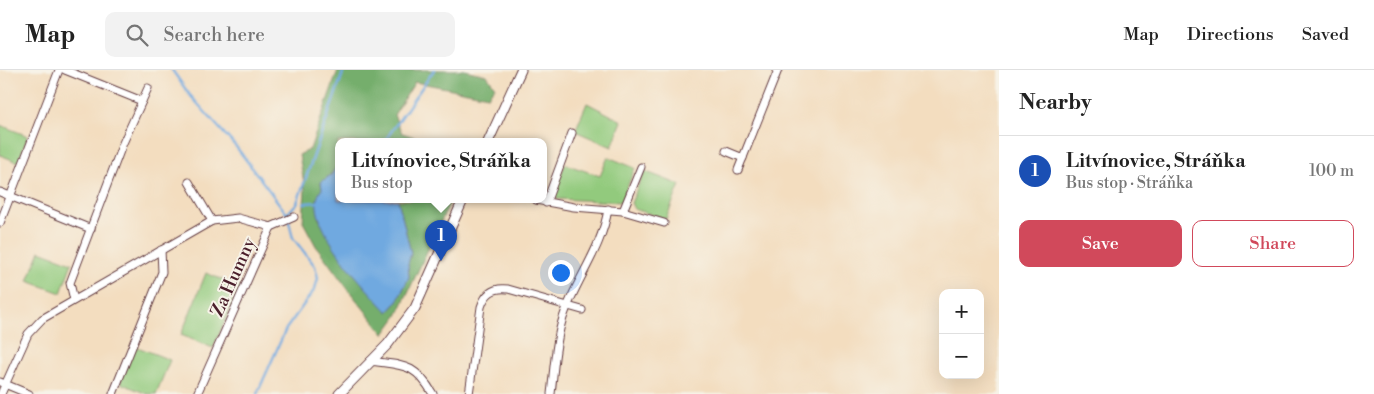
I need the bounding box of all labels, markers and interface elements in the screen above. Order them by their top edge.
search box [105,12,455,57]
text: Map [25,20,75,50]
icon: search [123,21,151,49]
text: Search here [163,23,265,47]
text: Map [1123,23,1159,46]
text: Directions [1187,23,1274,46]
text: Saved [1302,23,1349,46]
text: Nearby [1019,90,1092,116]
popup [335,138,547,203]
text: Litvínovice, Stráňka [351,149,531,173]
text: Litvínovice, Stráňka [1066,149,1245,173]
text: 1 [1031,161,1039,181]
text: 100 m [1309,161,1354,181]
text: Bus stop [351,173,413,193]
text: Bus stop · Stráňka [1066,173,1193,193]
pin: 1 [425,220,457,261]
button: Save [1019,220,1182,267]
button: Share [1192,220,1354,267]
street label: Za Humny [206,234,261,320]
your location [548,260,574,286]
map controls [939,289,984,379]
button: + [939,289,984,334]
button: − [939,334,984,379]

